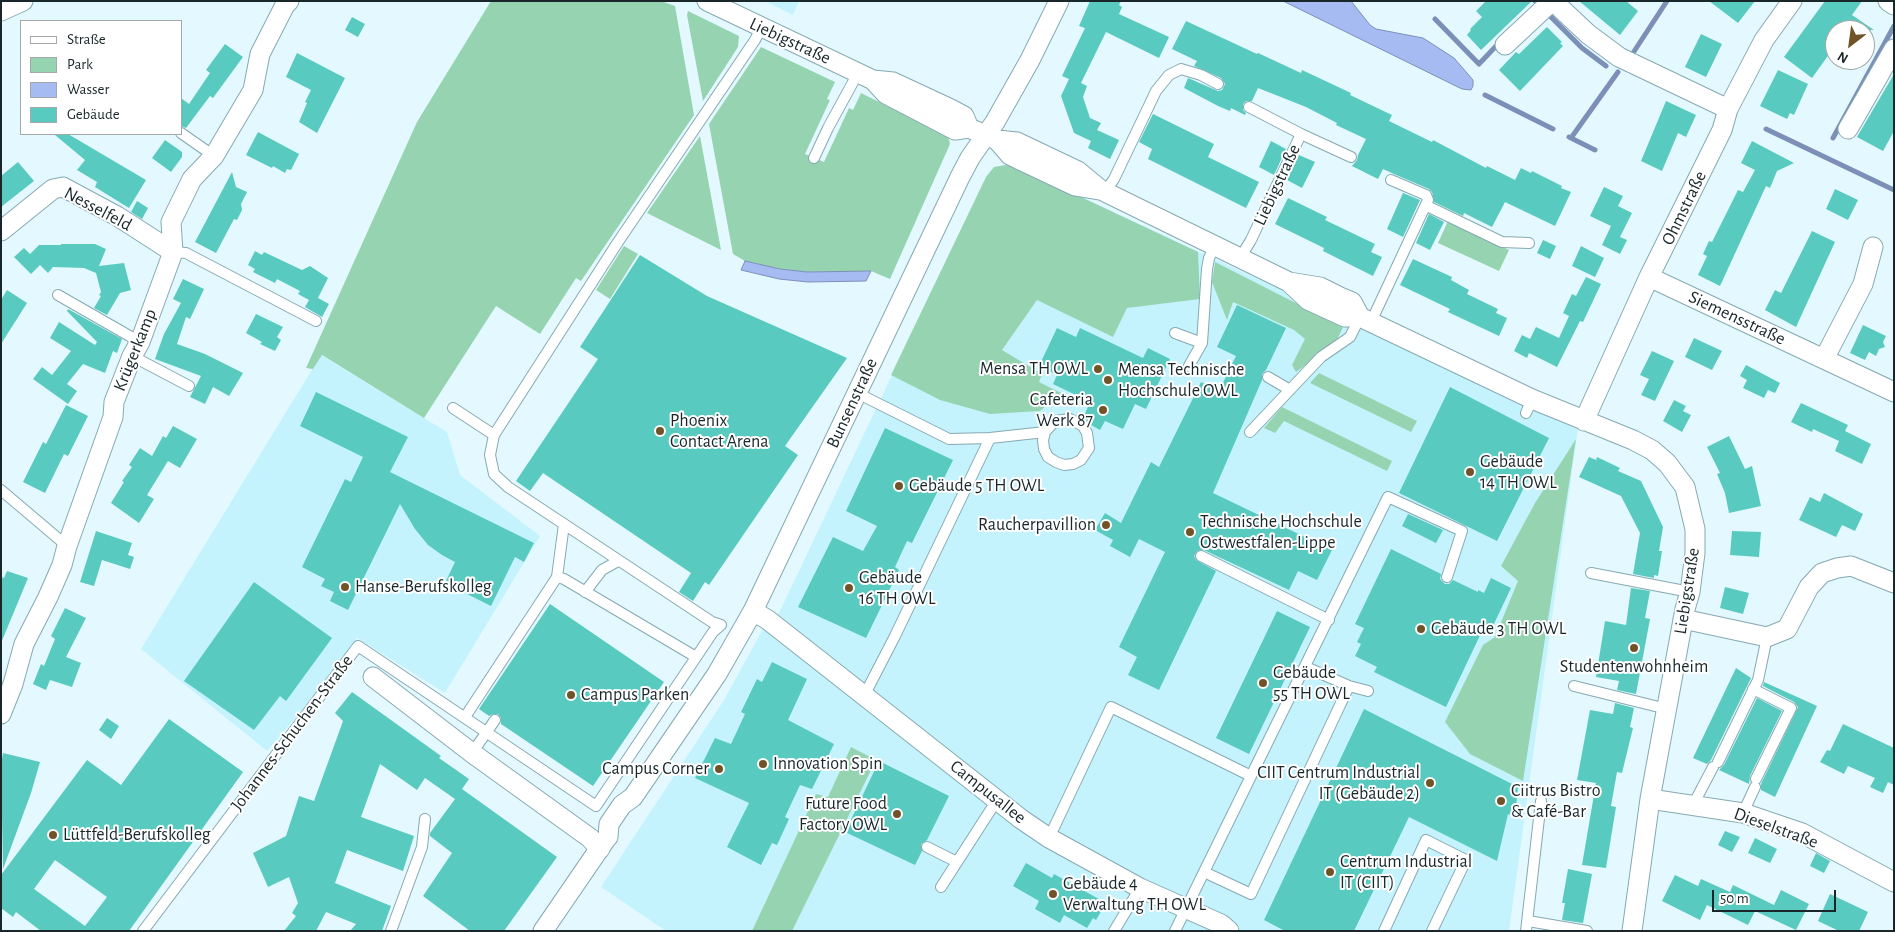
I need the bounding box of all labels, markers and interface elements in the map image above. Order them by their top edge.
street label: Liebigstraße [746,13,834,69]
legend [20,20,182,135]
north arrow [1825,20,1875,70]
text: Straße [67,32,106,47]
text: N [1835,49,1851,66]
text: Park [67,57,93,72]
text: Wasser [67,82,109,97]
text: Gebäude [67,107,120,122]
street label: Liebigstraße [1249,141,1305,229]
street label: Ohmstraße [1657,167,1711,249]
street label: Nesselfeld [60,182,136,236]
street label: Siemensstraße [1685,286,1789,350]
street label: Krügerkamp [109,306,161,394]
street label: Bunsenstraße [822,355,882,451]
place label: Mensa TH OWL [980,358,1088,380]
place label: Mensa Technische Hochschule OWL [1118,359,1244,402]
marker: Mensa TH OWL [1092,363,1104,375]
marker: Mensa Technische Hochschule OWL [1102,374,1114,386]
place label: Cafeteria Werk 87 [1030,389,1093,432]
marker: Cafeteria Werk 87 [1097,404,1109,416]
place label: Phoenix Contact Arena [670,410,769,452]
marker: Phoenix Contact Arena [654,425,666,437]
place label: Gebäude 14 TH OWL [1480,451,1557,494]
marker: Gebäude 14 TH OWL [1464,466,1476,478]
place label: Gebäude 5 TH OWL [909,475,1044,497]
marker: Gebäude 5 TH OWL [893,480,905,492]
place label: Technische Hochschule Ostwestfalen-Lippe [1200,511,1362,554]
place label: Raucherpavillion [978,514,1096,536]
marker: Raucherpavillion [1100,519,1112,531]
marker: Technische Hochschule Ostwestfalen-Lippe [1184,526,1196,538]
street label: Liebigstraße [1670,546,1704,636]
place label: Gebäude 16 TH OWL [859,567,935,610]
place label: Hanse-Berufskolleg [355,576,492,598]
marker: Hanse-Berufskolleg [339,581,351,593]
marker: Gebäude 16 TH OWL [843,582,855,594]
place label: Gebäude 3 TH OWL [1431,618,1566,640]
marker: Gebäude 3 TH OWL [1415,623,1427,635]
marker: Studentenwohnheim [1628,642,1640,654]
street label: Johannes-Schuchen-Straße [226,651,358,815]
place label: Studentenwohnheim [1560,656,1708,678]
place label: Gebäude 55 TH OWL [1273,662,1350,704]
marker: Gebäude 55 TH OWL [1257,677,1269,689]
place label: Campus Parken [581,684,689,706]
marker: Campus Parken [565,689,577,701]
place label: Innovation Spin [773,753,883,775]
street label: Campusallee [946,756,1030,828]
place label: Campus Corner [602,758,709,780]
marker: Innovation Spin [757,758,769,770]
place label: CIIT Centrum Industrial IT (Gebäude 2) [1257,762,1420,804]
marker: Campus Corner [713,763,725,775]
marker: CIIT Centrum Industrial IT (Gebäude 2) [1424,777,1436,789]
place label: Ciitrus Bistro & Café-Bar [1511,780,1600,822]
place label: Future Food Factory OWL [799,793,887,836]
marker: Ciitrus Bistro & Café-Bar [1495,795,1507,807]
street label: Dieselstraße [1731,803,1821,853]
marker: Future Food Factory OWL [891,808,903,820]
place label: Lüttfeld-Berufskolleg [63,824,211,846]
marker: Lüttfeld-Berufskolleg [47,829,59,841]
place label: Centrum Industrial IT (CIIT) [1340,851,1472,894]
marker: Centrum Industrial IT (CIIT) [1324,866,1336,878]
place label: Gebäude 4 Verwaltung TH OWL [1063,873,1206,916]
scale bar [1715,880,1839,912]
marker: Gebäude 4 Verwaltung TH OWL [1047,888,1059,900]
text: 50 m [1720,891,1749,906]

